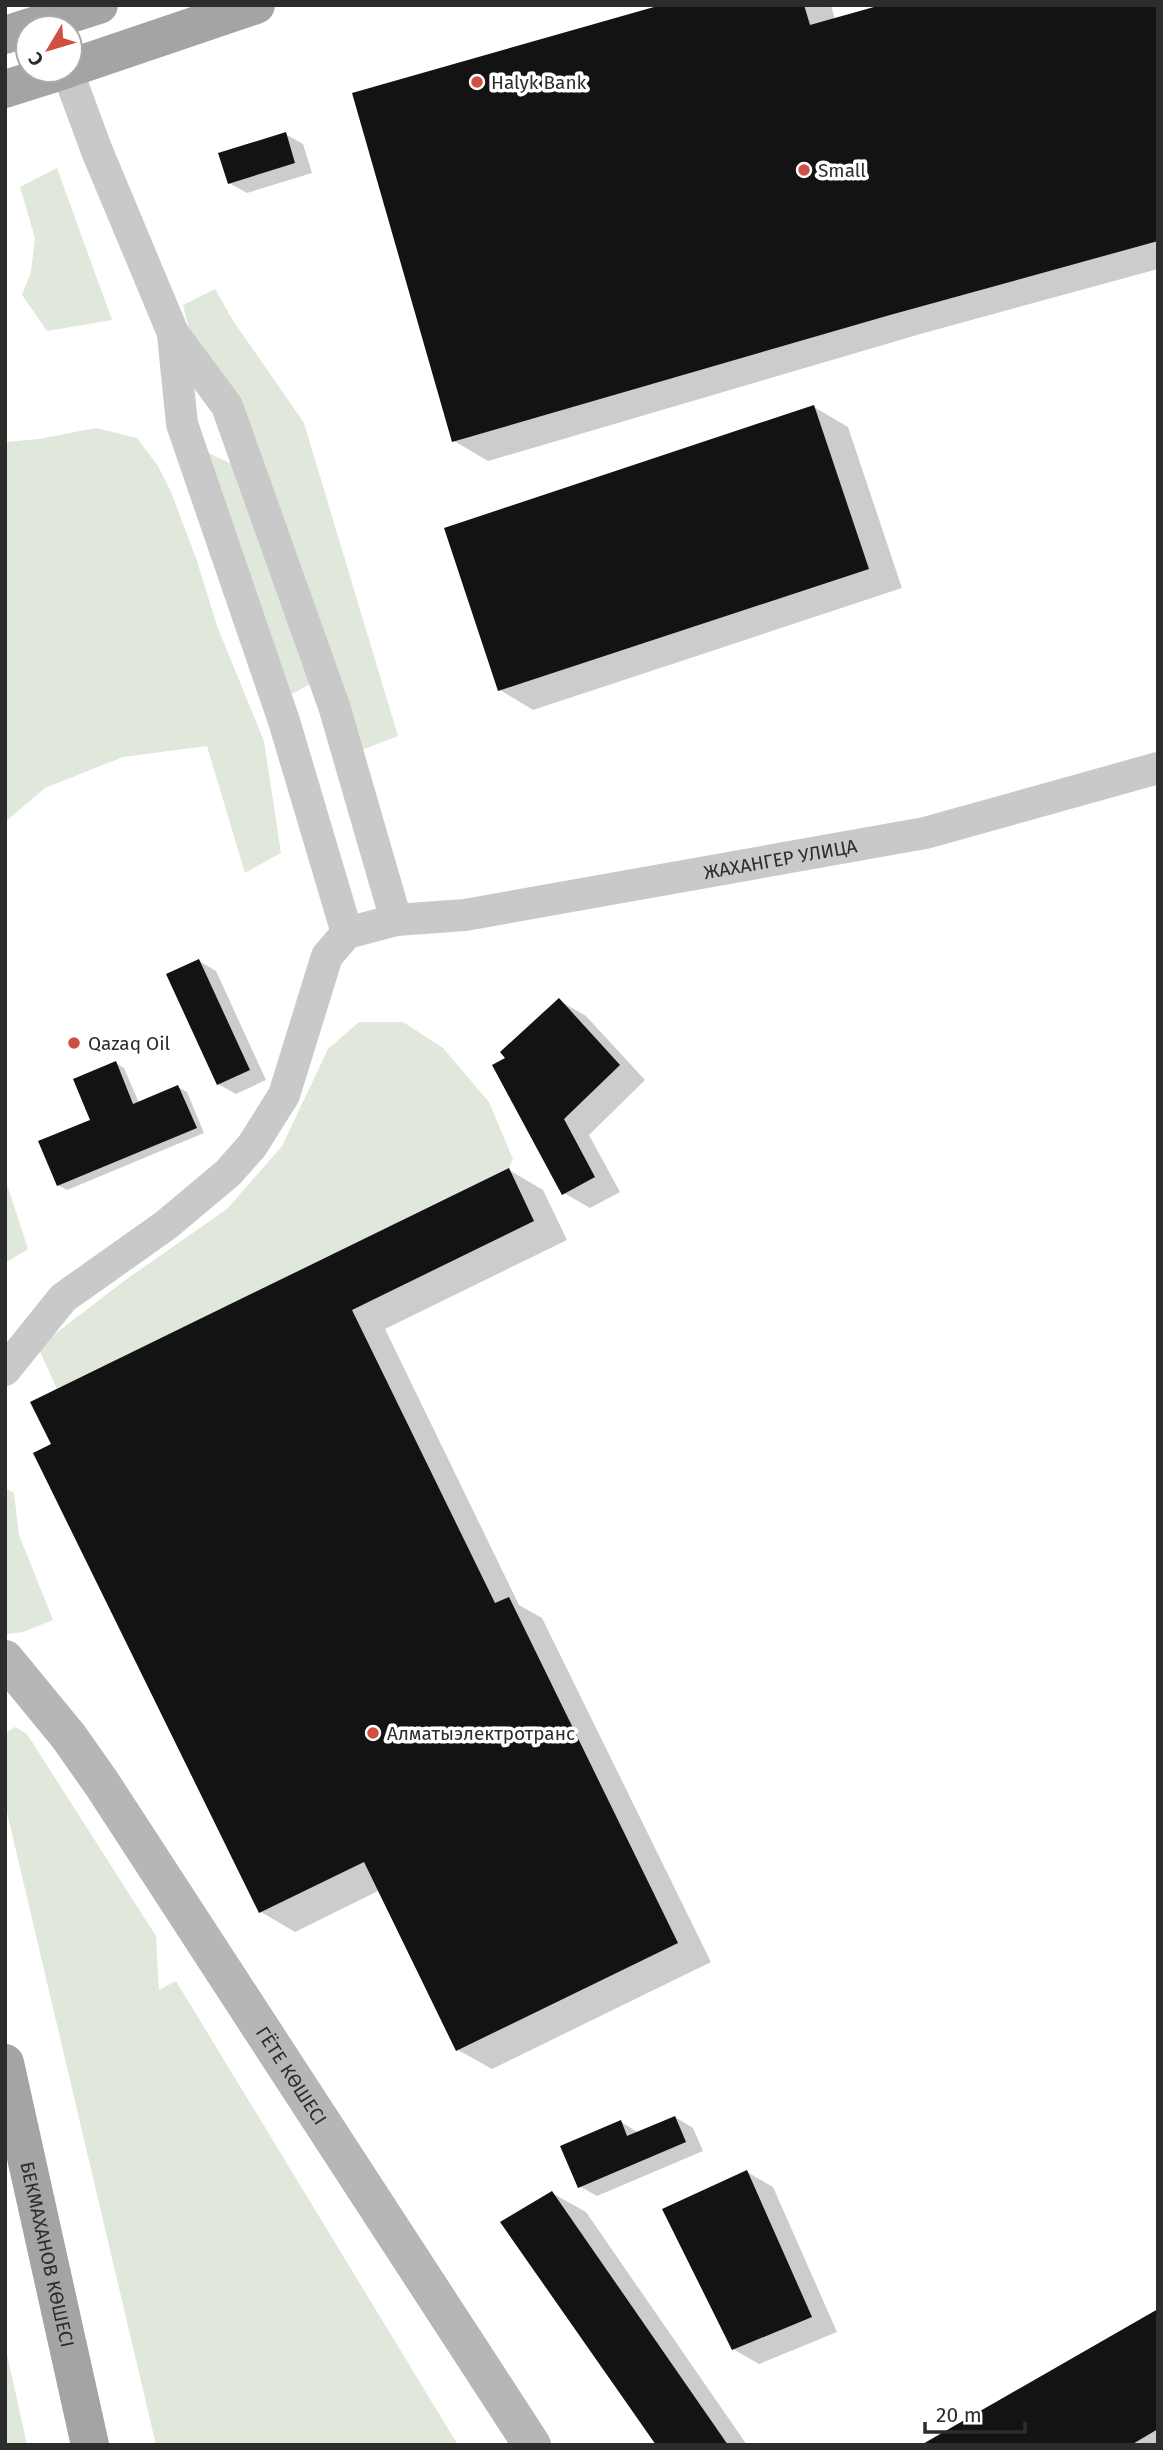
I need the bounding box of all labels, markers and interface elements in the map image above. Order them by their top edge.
north arrow [14,14,84,84]
text: С [24,48,48,71]
place label: Halyk Bank [491,71,587,94]
marker: Halyk Bank [469,74,485,90]
place label: Small [818,159,866,182]
marker: Small [796,162,812,178]
street label: ЖАХАНГЕР УЛИЦА [702,834,859,884]
place label: Qazaq Oil [88,1032,171,1055]
marker: Qazaq Oil [66,1035,82,1051]
place label: Алматыэлектротранс [387,1722,575,1745]
marker: Алматыэлектротранс [365,1725,381,1741]
street label: ГЁТЕ КӨШЕСІ [251,2022,332,2129]
street label: БЕКМАХАНОВ КӨШЕСІ [16,2159,79,2349]
scale bar [925,2390,1025,2434]
text: 20 m [936,2402,982,2428]

